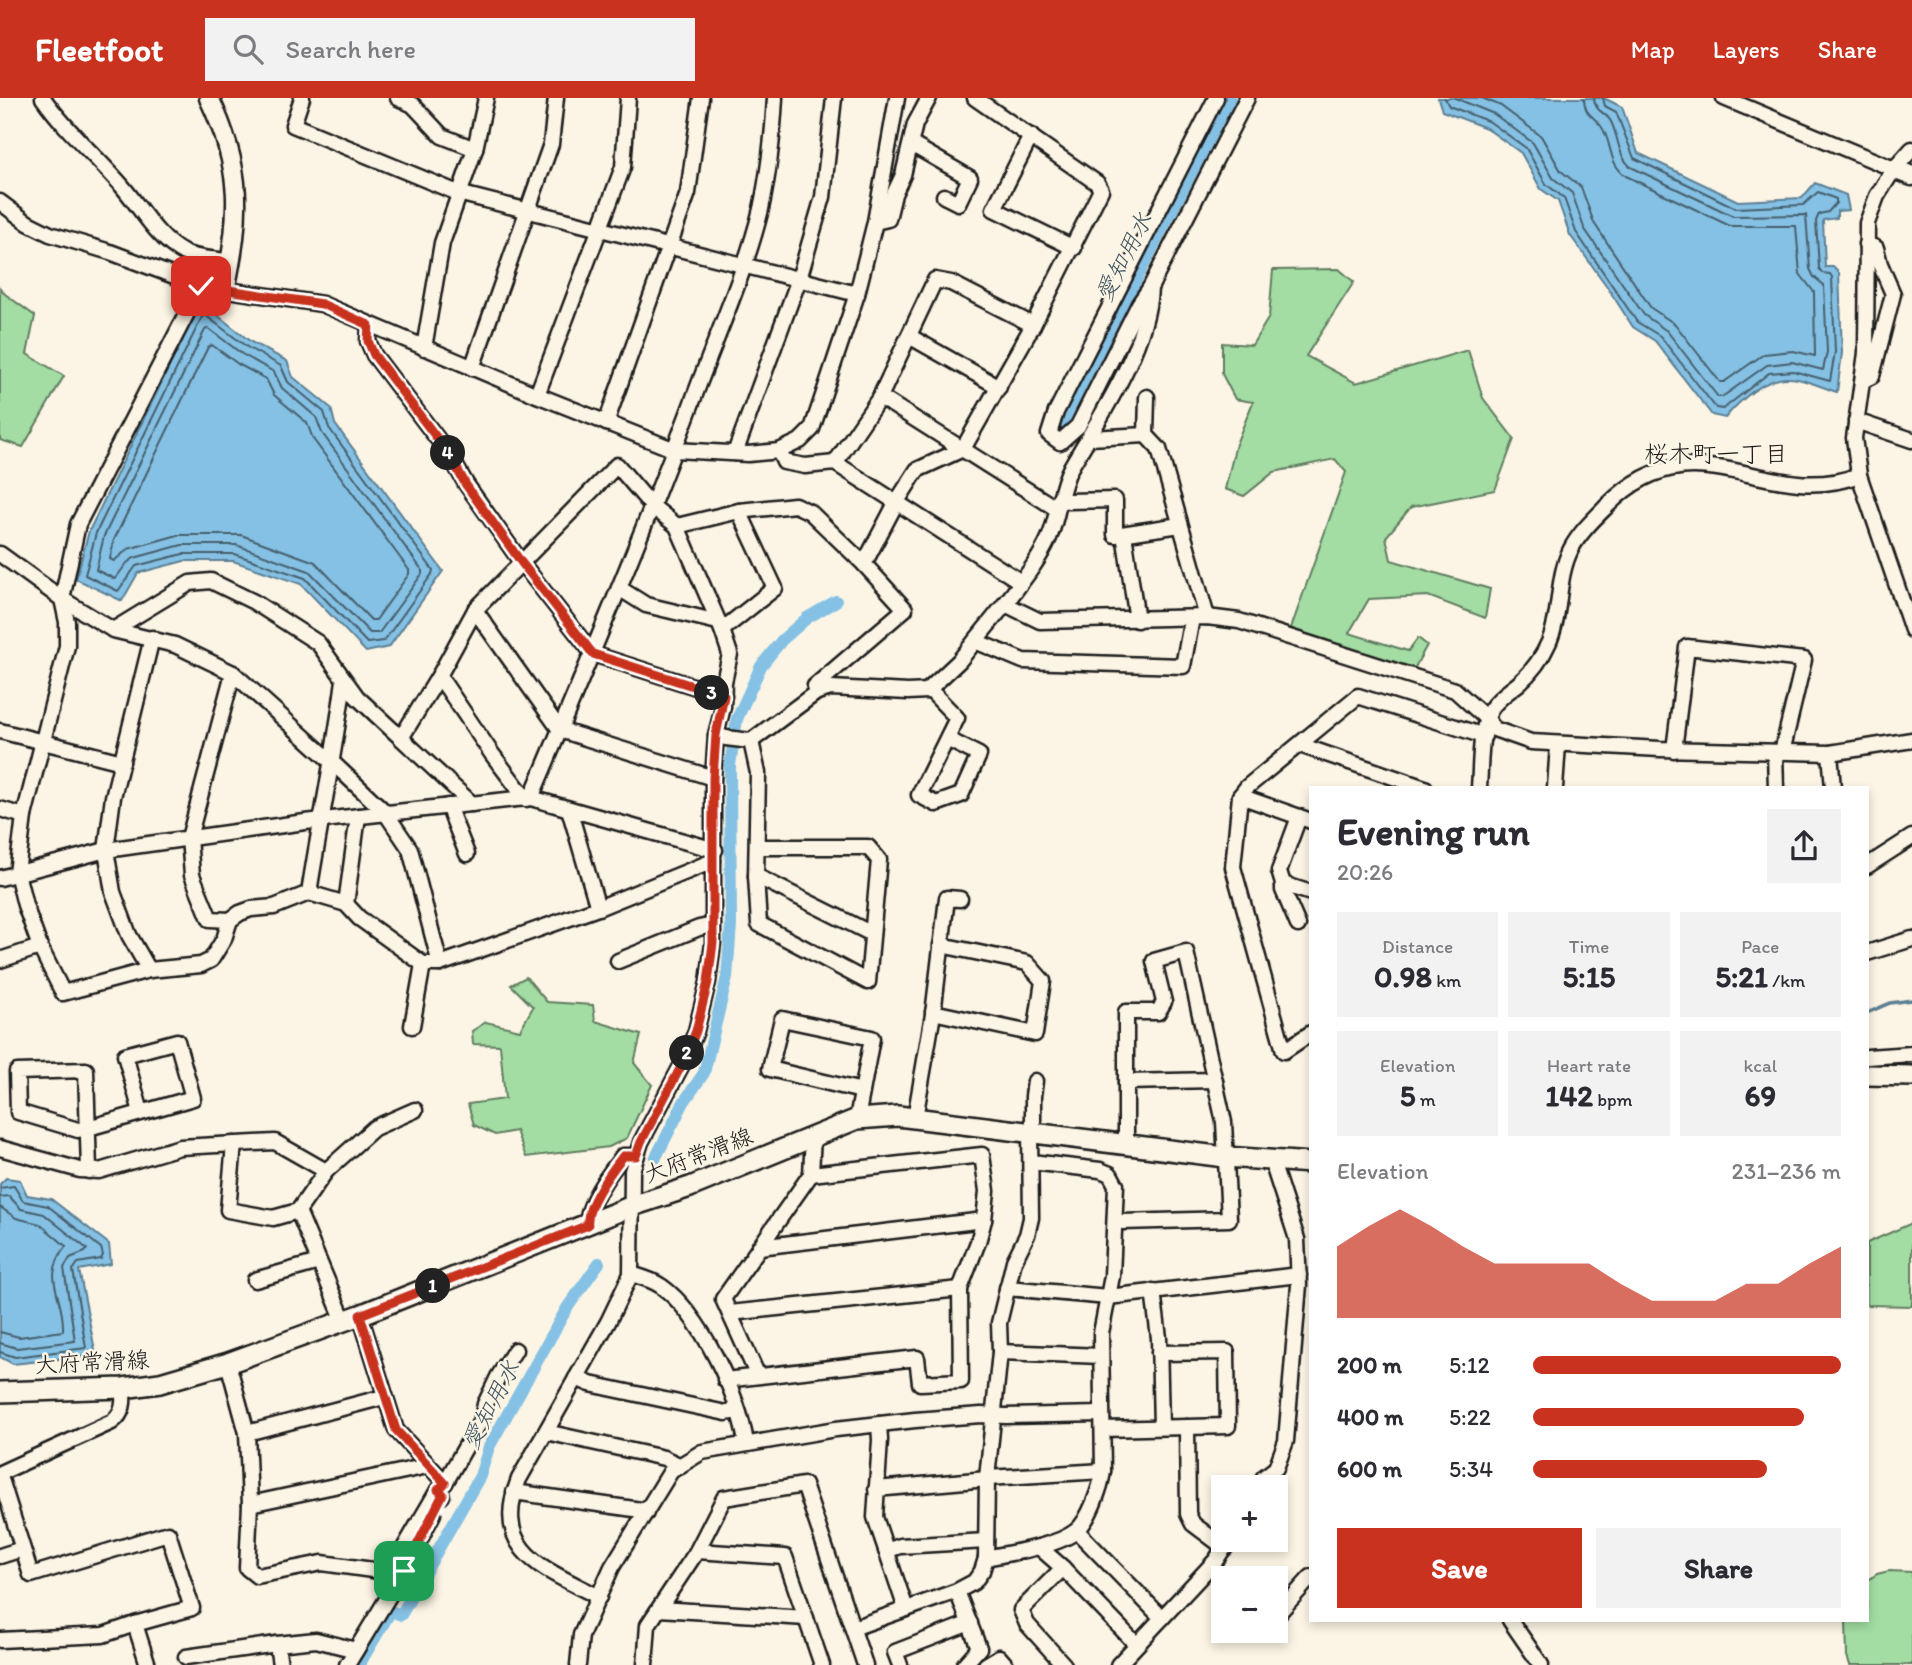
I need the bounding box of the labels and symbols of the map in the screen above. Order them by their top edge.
water label: 愛知用水 [1089,207,1158,306]
pin [171,256,231,316]
pin: 4 [430,436,466,470]
district label: 桜木町一丁目 [1644,439,1788,468]
pin: 3 [694,676,730,710]
pin: 2 [670,1035,704,1070]
street label: 大府常滑線 [639,1121,757,1189]
pin: 1 [416,1268,450,1304]
street label: 大府常滑線 [34,1345,150,1379]
water label: 愛知用水 [455,1356,526,1454]
pin [374,1541,434,1601]

